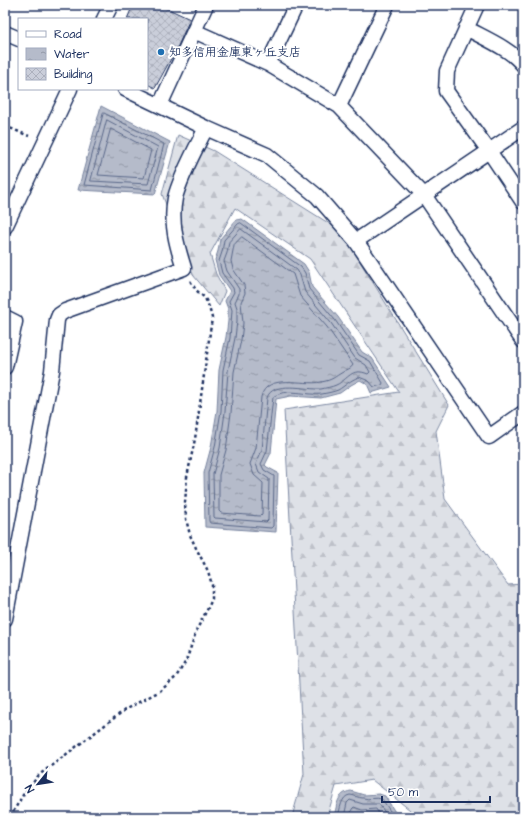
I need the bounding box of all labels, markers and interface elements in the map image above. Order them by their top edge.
legend [18,18,148,90]
text: Road [54,26,82,43]
place label: 知多信用金庫東ヶ丘支店 [169,44,301,61]
text: Water [54,46,90,63]
marker: 知多信用金庫東ヶ丘支店 [156,47,166,57]
text: Building [54,66,92,84]
north arrow [18,764,58,804]
scale bar [382,778,490,804]
text: N [22,782,38,795]
text: 50 m [388,784,419,801]

